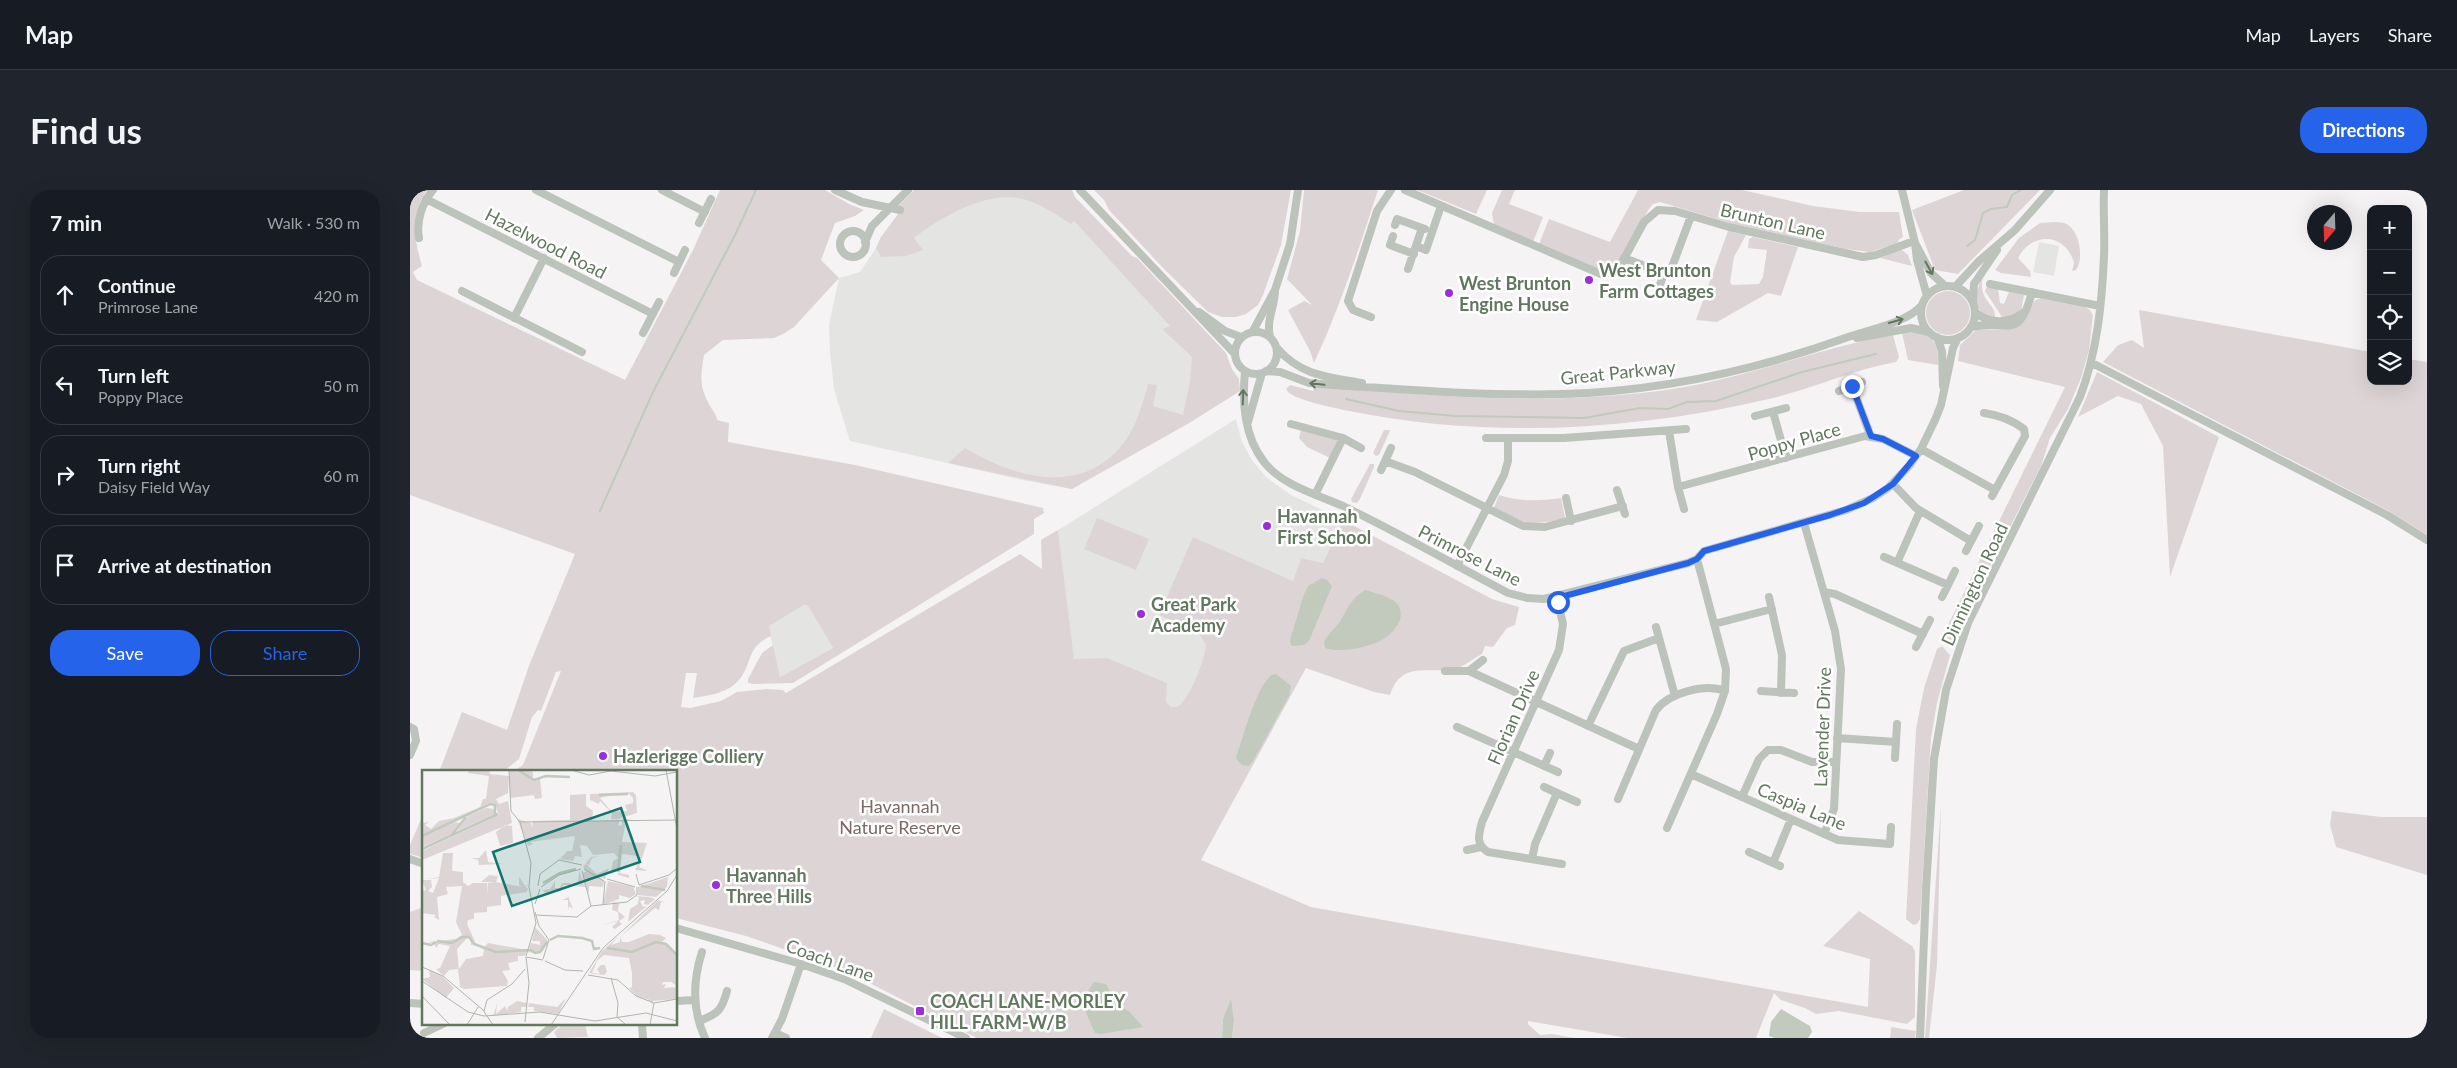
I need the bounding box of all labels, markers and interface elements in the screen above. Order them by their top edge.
text: Map [25,20,73,49]
text: Map [2245,24,2281,46]
text: Layers [2309,24,2360,46]
text: Share [2388,24,2432,46]
button: Directions [2300,107,2427,153]
text: Find us [30,109,142,151]
street label: Brunton Lane [1718,198,1828,244]
street label: Hazelwood Road [482,203,610,283]
north arrow [2307,205,2352,250]
map controls [2367,205,2412,385]
button: + [2367,205,2412,250]
text: 7 min [50,210,102,235]
text: Walk · 530 m [267,213,360,232]
button: − [2367,250,2412,295]
place label: West Brunton Farm Cottages [1599,259,1714,302]
one-way arrow [1925,261,1935,275]
place label: West Brunton Engine House [1459,272,1571,315]
text: Continue [98,274,176,297]
marker: West Brunton Farm Cottages [1583,274,1595,286]
icon: ahead [51,281,79,309]
text: 420 m [314,286,359,305]
marker: West Brunton Engine House [1443,287,1455,299]
button: locate [2367,295,2412,340]
text: Primrose Lane [98,297,198,316]
one-way arrow [1887,315,1903,325]
button: layers [2367,340,2412,385]
street label: Great Parkway [1559,355,1677,389]
text: Turn left [98,364,169,387]
icon: left [51,371,79,399]
route end [1841,375,1864,398]
text: 50 m [323,376,359,395]
one-way arrow [1310,379,1326,389]
text: Poppy Place [98,387,183,406]
one-way arrow [1239,389,1248,405]
street label: Poppy Place [1745,417,1843,465]
text: Turn right [98,454,180,477]
icon: right [51,461,79,489]
text: 60 m [323,466,359,485]
text: Daisy Field Way [98,477,210,496]
place label: Havannah First School [1277,505,1371,548]
street label: Dinnington Road [1936,519,2012,649]
marker: Havannah First School [1261,520,1273,532]
street label: Primrose Lane [1415,520,1525,590]
icon: arrive [51,551,79,579]
text: Arrive at destination [98,554,271,577]
route start [1547,591,1570,614]
place label: Great Park Academy [1150,593,1237,636]
marker: Great Park Academy [1135,608,1147,620]
button: Save [50,630,200,676]
button: Share [210,630,360,676]
street label: Florian Drive [1482,666,1544,768]
street label: Lavender Drive [1809,667,1835,787]
place label: Hazlerigge Colliery [613,745,764,767]
marker: Hazlerigge Colliery [597,750,609,762]
inset map [422,770,678,1026]
street label: Caspia Lane [1754,777,1850,835]
park label: Havannah Nature Reserve [839,795,961,838]
place label: Havannah Three Hills [726,864,812,907]
marker: Havannah Three Hills [710,879,722,891]
street label: Coach Lane [783,934,877,986]
place label: COACH LANE-MORLEY HILL FARM-W/B [930,990,1126,1033]
marker: COACH LANE-MORLEY HILL FARM-W/B [914,1005,926,1017]

